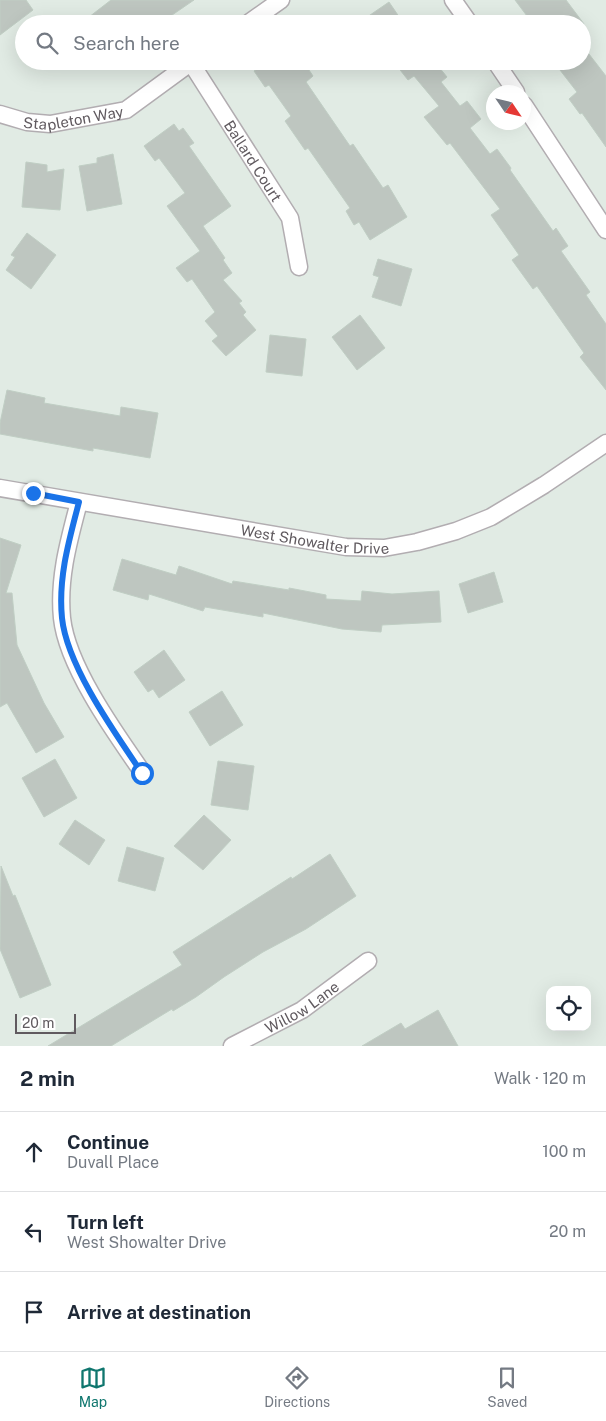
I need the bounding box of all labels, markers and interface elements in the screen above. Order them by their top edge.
search box [15,15,591,70]
icon: search [33,29,61,57]
text: Search here [73,32,180,54]
north arrow [486,85,531,130]
street label: Stapleton Way [23,102,125,133]
street label: Ballard Court [221,117,286,205]
route end [22,482,45,505]
street label: West Showalter Drive [239,521,390,557]
route start [131,762,154,785]
street label: Willow Lane [262,977,342,1036]
map controls [546,986,591,1031]
button: locate [546,986,591,1031]
scale bar [15,1011,76,1034]
text: 20 m [22,1015,54,1031]
text: 2 min [20,1066,75,1091]
text: Walk · 120 m [494,1069,586,1088]
text: Continue [67,1131,149,1153]
icon: ahead [20,1138,48,1166]
text: 100 m [542,1142,586,1161]
text: Duvall Place [67,1153,159,1172]
text: Turn left [67,1211,144,1233]
icon: left [20,1218,48,1246]
text: 20 m [549,1222,586,1241]
text: West Showalter Drive [67,1233,226,1252]
icon: arrive [20,1298,48,1326]
text: Arrive at destination [67,1301,251,1323]
tab: Map [79,1364,107,1410]
tab: Directions [264,1364,330,1410]
tab: Saved [487,1364,527,1410]

